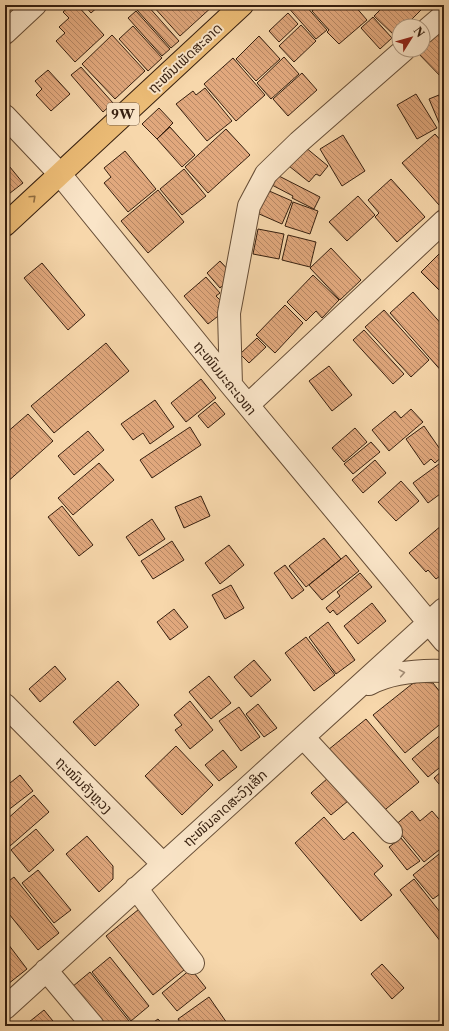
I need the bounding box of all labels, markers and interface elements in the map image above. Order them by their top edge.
north arrow [391,18,431,58]
street label: ຖະໜົນເພັດສະລາດ [144,19,226,97]
text: N [411,24,428,40]
road number: 9W [107,103,139,125]
one-way arrow [28,195,36,203]
street label: ຖະໜົນມະຄະເວຫາ [190,337,260,419]
one-way arrow [399,669,406,677]
street label: ຖະໜົນຄັງຫຼວງ [52,753,116,817]
street label: ຖະໜົນລາດສະວົງເສິກ [179,765,271,851]

